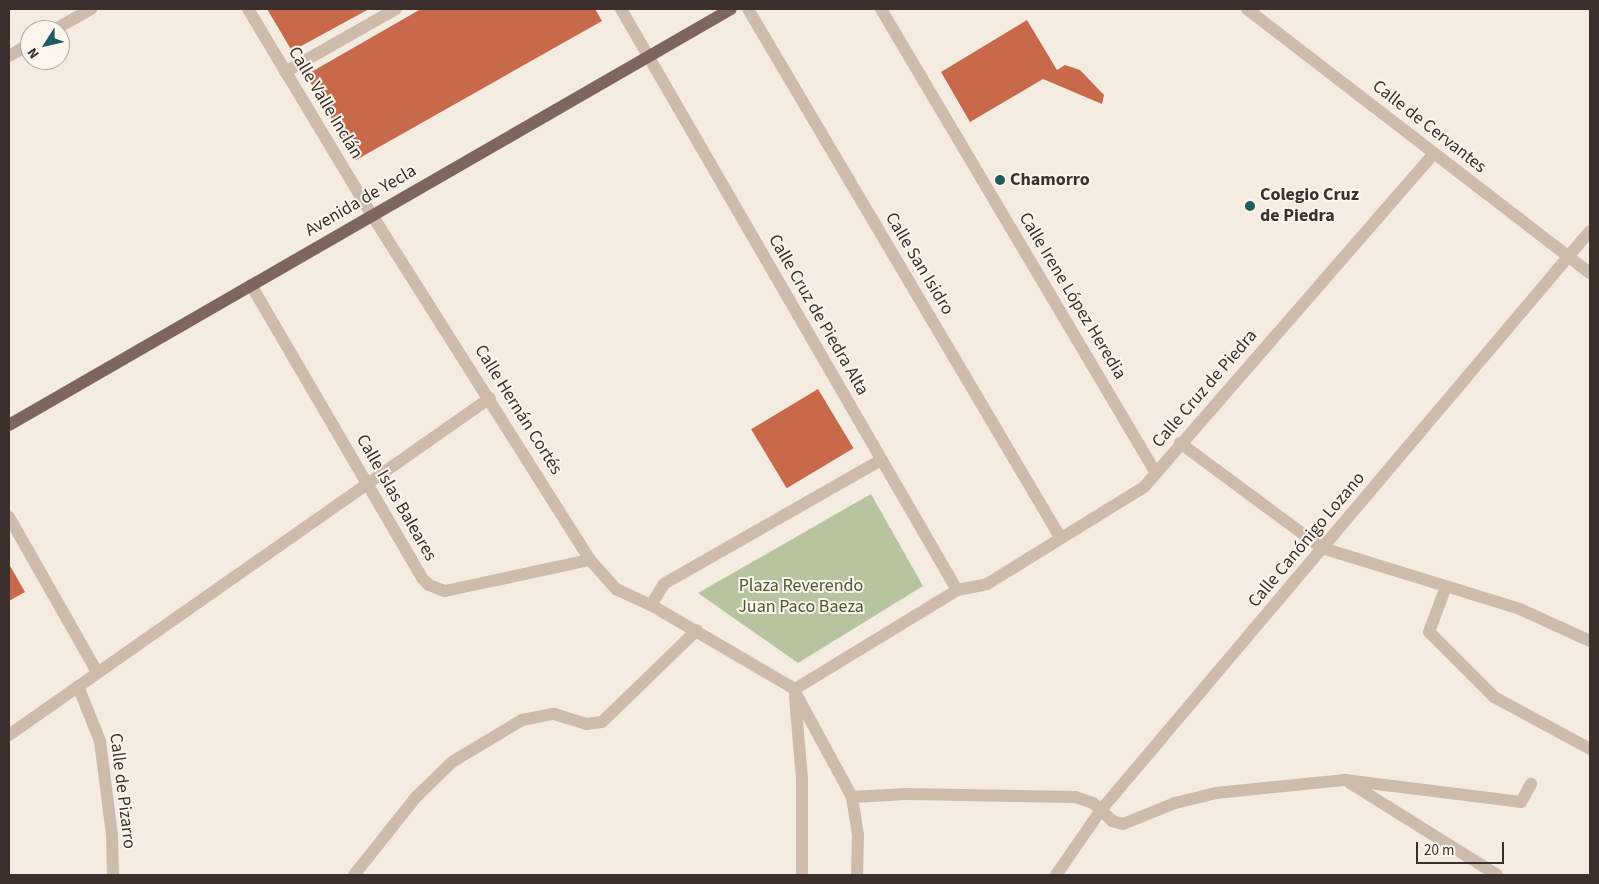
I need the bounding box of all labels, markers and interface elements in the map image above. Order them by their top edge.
north arrow [20,20,70,70]
text: N [23,43,44,63]
street label: Calle Valle Inclán [283,43,367,163]
street label: Calle de Cervantes [1368,76,1490,178]
street label: Avenida de Yecla [301,160,421,242]
place label: Chamorro [1010,169,1090,191]
marker: Chamorro [994,174,1006,186]
place label: Colegio Cruz de Piedra [1260,185,1359,228]
marker: Colegio Cruz de Piedra [1244,200,1256,212]
street label: Calle San Isidro [880,209,958,319]
street label: Calle Irene López Heredia [1014,209,1130,383]
street label: Calle Cruz de Piedra Alta [763,231,873,399]
street label: Calle Cruz de Piedra [1148,325,1262,453]
street label: Calle Hernán Cortés [469,341,567,479]
street label: Calle Islas Baleares [351,431,441,565]
street label: Calle Canónigo Lozano [1244,468,1370,612]
park label: Plaza Reverendo Juan Paco Baeza [738,576,864,618]
street label: Calle de Pizarro [104,732,140,850]
scale bar [1419,832,1506,864]
text: 20 m [1424,840,1454,861]

